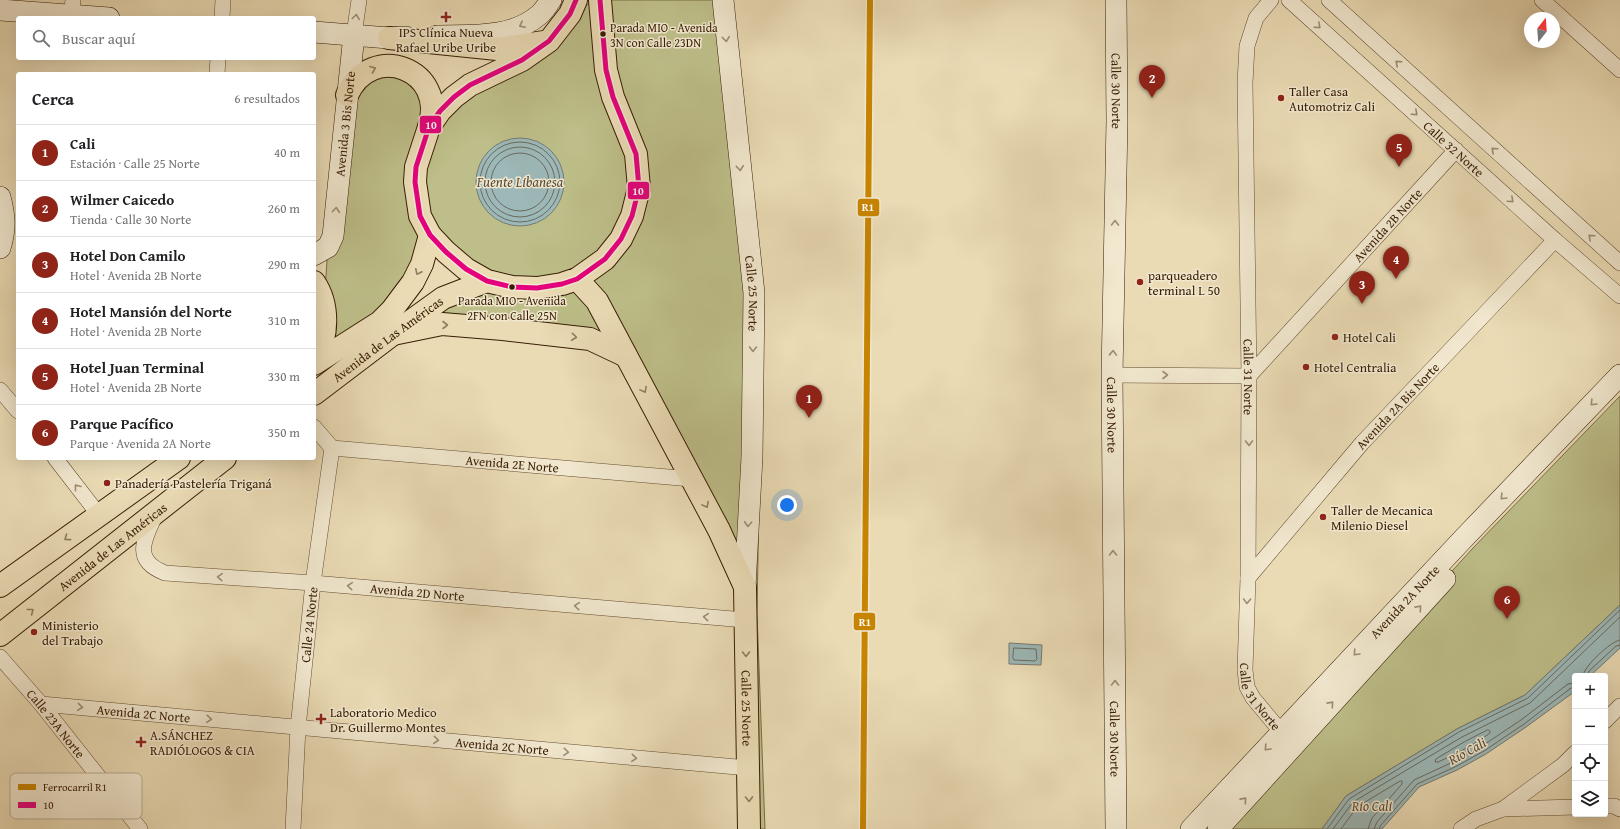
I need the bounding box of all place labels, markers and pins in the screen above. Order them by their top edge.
marker: IPS Clínica Nueva Rafael Uribe Uribe [440,11,452,23]
place label: Parada MIO - Avenida 3N con Calle 23DN [610,19,718,51]
place label: IPS Clínica Nueva Rafael Uribe Uribe [396,23,496,57]
marker: Parada MIO - Avenida 3N con Calle 23DN [598,29,608,39]
pin: 2 [1139,65,1165,98]
place label: Taller Casa Automotriz Cali [1289,82,1375,116]
marker: Taller Casa Automotriz Cali [1276,93,1286,103]
pin: 5 [1386,134,1412,167]
pin: 4 [1383,246,1409,279]
place label: parqueadero terminal L 50 [1148,266,1220,300]
pin: 3 [1349,271,1375,304]
marker: parqueadero terminal L 50 [1135,277,1145,287]
marker: Parada MIO - Avenida 2FN con Calle 25N [507,282,517,292]
place label: Parada MIO - Avenida 2FN con Calle 25N [458,292,566,324]
place label: Hotel Cali [1343,328,1396,347]
marker: Hotel Cali [1330,332,1340,342]
place label: Hotel Centralia [1314,358,1397,377]
marker: Hotel Centralia [1301,362,1311,372]
pin: 1 [796,385,822,418]
place label: Panadería Pastelería Triganá [115,474,273,493]
marker: Panadería Pastelería Triganá [102,478,112,488]
place label: Taller de Mecanica Milenio Diesel [1331,501,1434,535]
marker: Taller de Mecanica Milenio Diesel [1318,512,1328,522]
pin: 6 [1494,586,1520,619]
place label: Ministerio del Trabajo [42,616,104,650]
marker: Ministerio del Trabajo [29,627,39,637]
place label: Laboratorio Medico Dr. Guillermo Montes [330,703,446,737]
marker: Laboratorio Medico Dr. Guillermo Montes [315,713,327,725]
place label: A.SÁNCHEZ RADIÓLOGOS & CIA [150,726,255,760]
marker: A.SÁNCHEZ RADIÓLOGOS & CIA [135,736,147,748]

